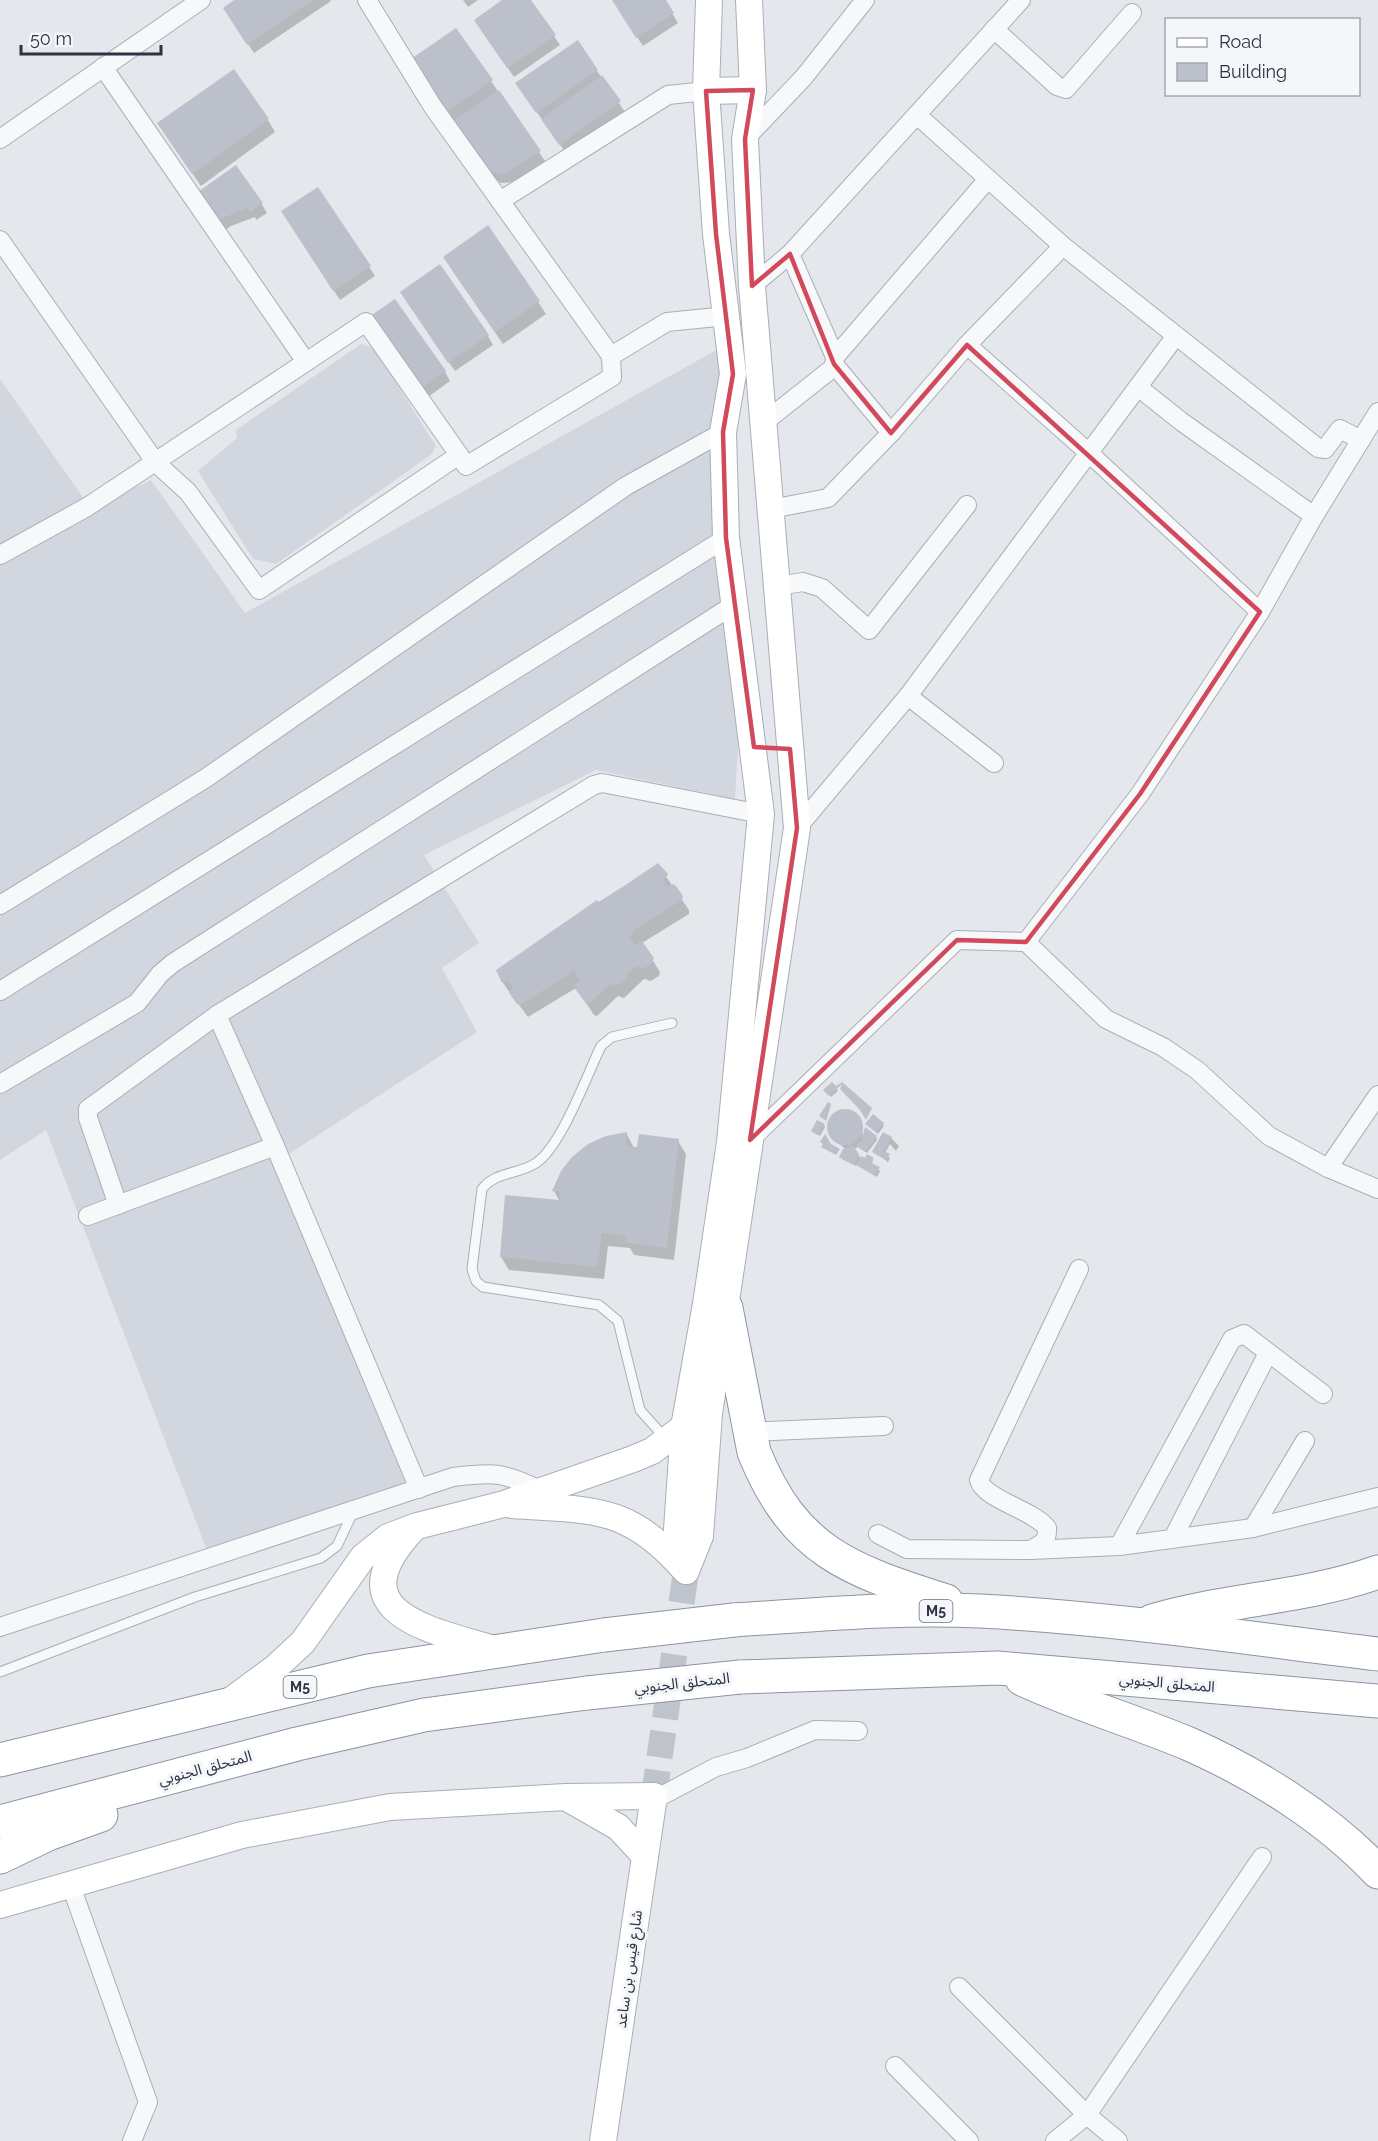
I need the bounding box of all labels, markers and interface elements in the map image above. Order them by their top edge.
scale bar [21,18,160,56]
legend [1165,18,1360,96]
text: 50 m [30,28,72,49]
text: Road [1219,31,1262,52]
text: Building [1219,61,1287,82]
road number: M5 [920,1600,952,1622]
street label: المتحلق الجنوبي [633,1669,731,1699]
street label: المتحلق الجنوبي [1118,1670,1216,1699]
road number: M5 [284,1676,316,1698]
street label: المتحلق الجنوبي [156,1747,254,1792]
street label: شارع قيس بن ساعد [612,1909,649,2029]

